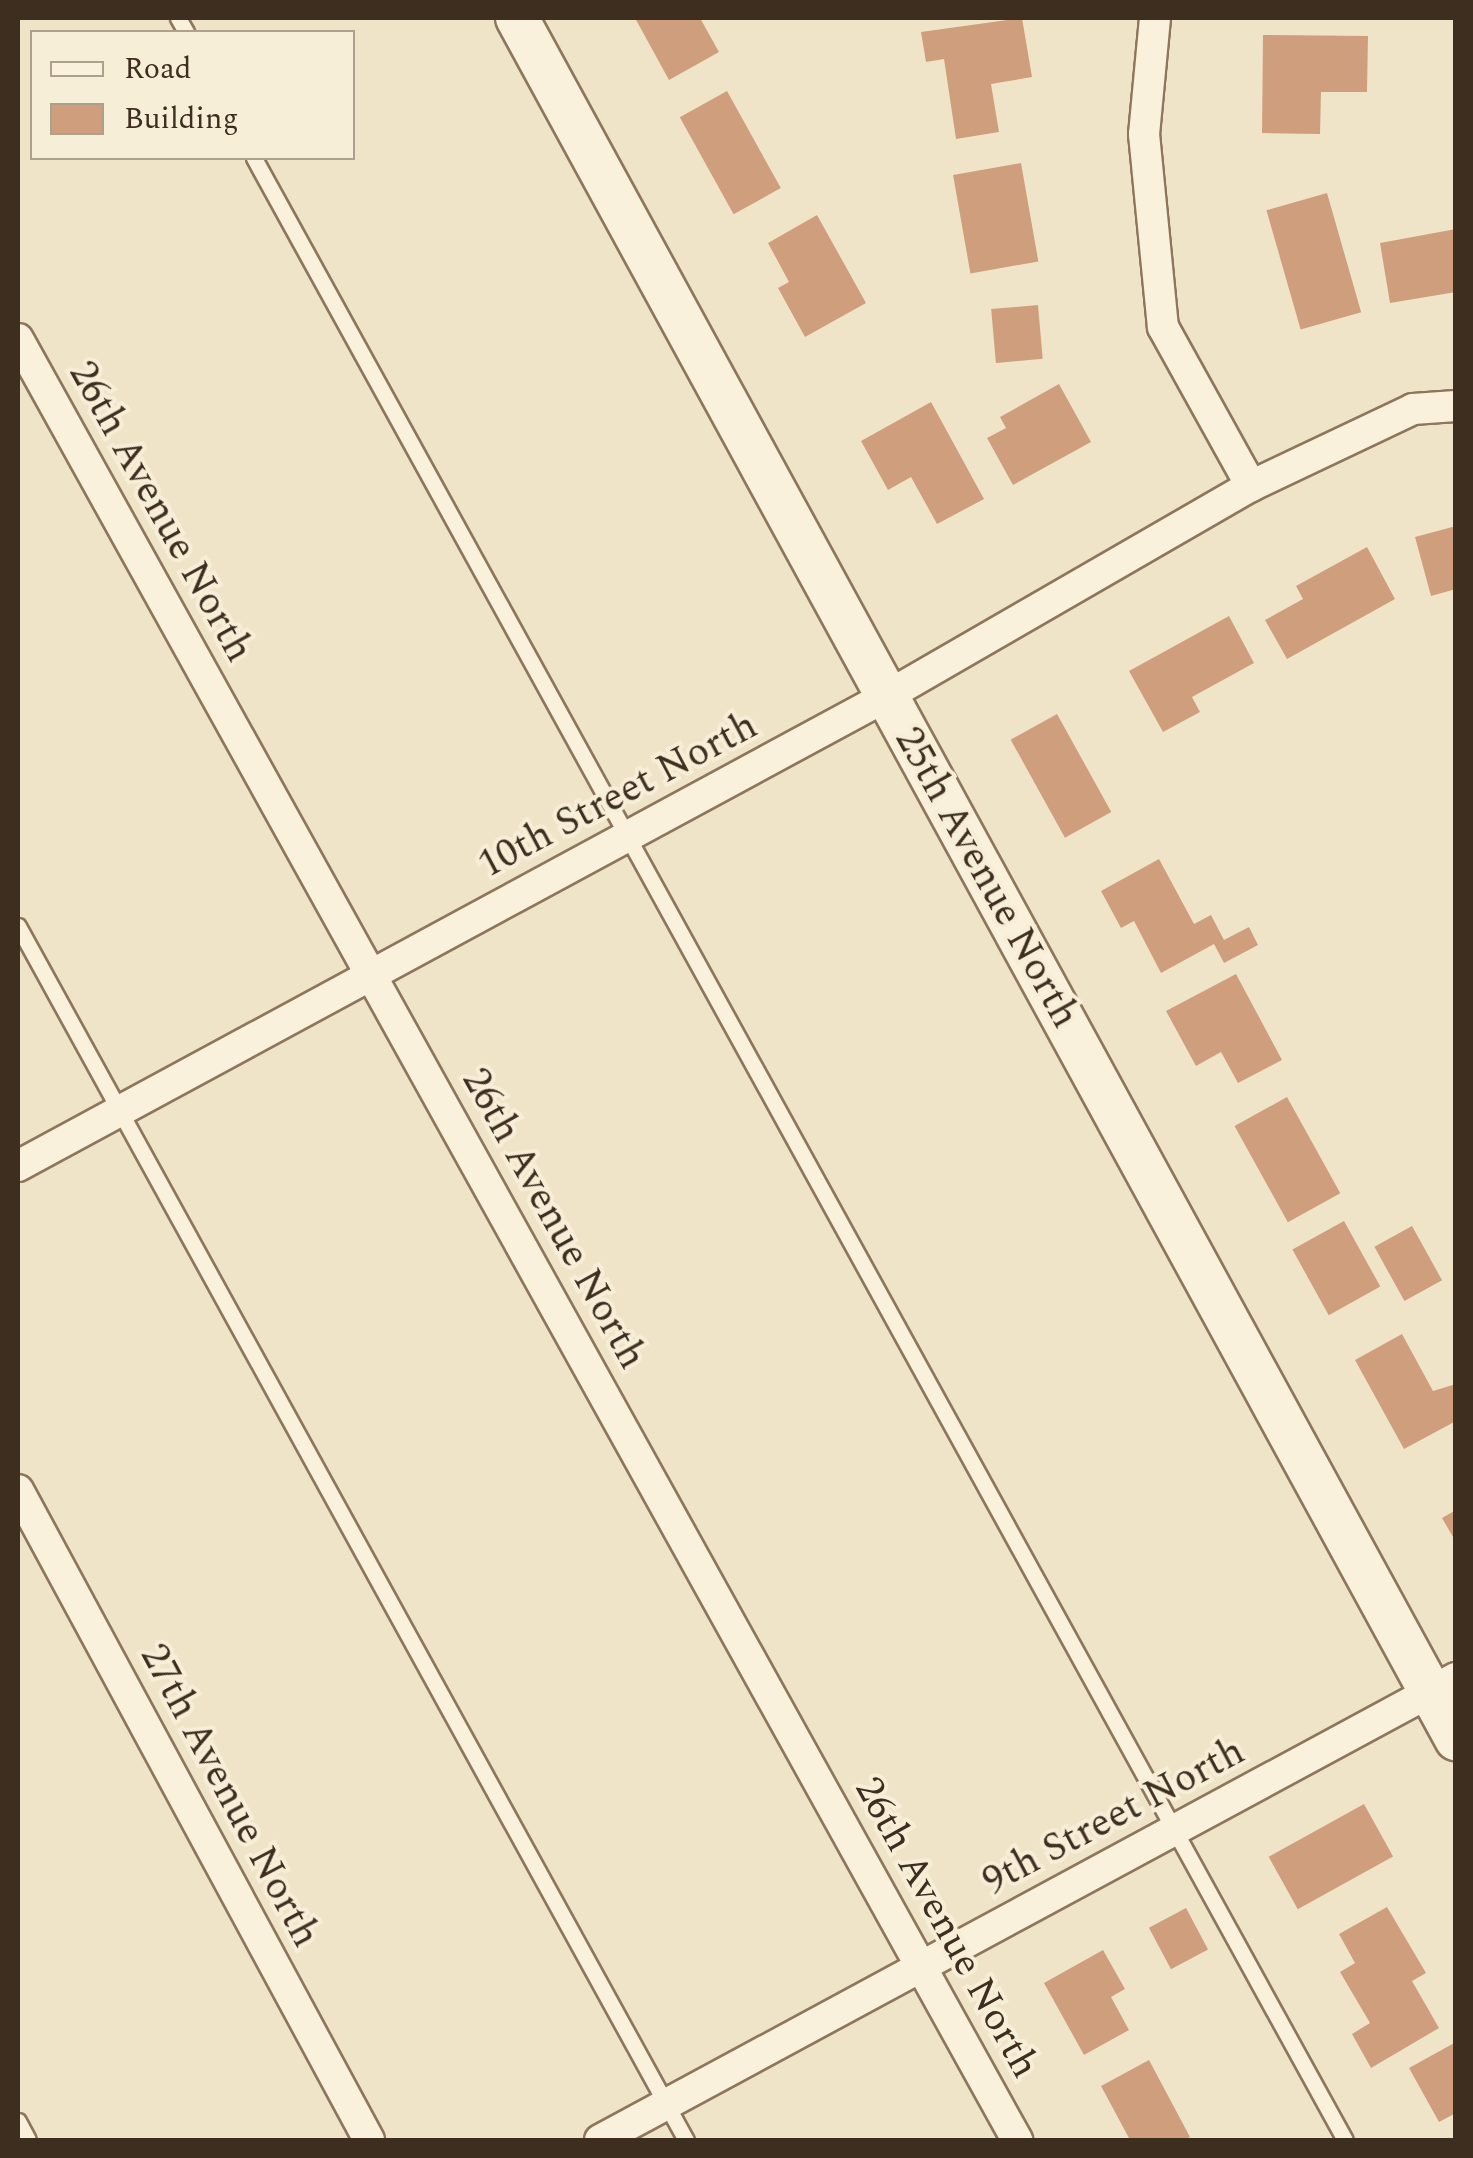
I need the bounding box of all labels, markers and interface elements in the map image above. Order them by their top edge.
legend [30,30,355,160]
text: Road [124,46,192,92]
text: Building [124,96,239,142]
street label: 26th Avenue North [57,353,263,671]
street label: 10th Street North [470,702,766,890]
street label: 25th Avenue North [883,719,1089,1037]
street label: 26th Avenue North [450,1060,656,1378]
street label: 27th Avenue North [129,1636,329,1956]
street label: 9th Street North [975,1728,1253,1906]
street label: 26th Avenue North [843,1769,1049,2087]

